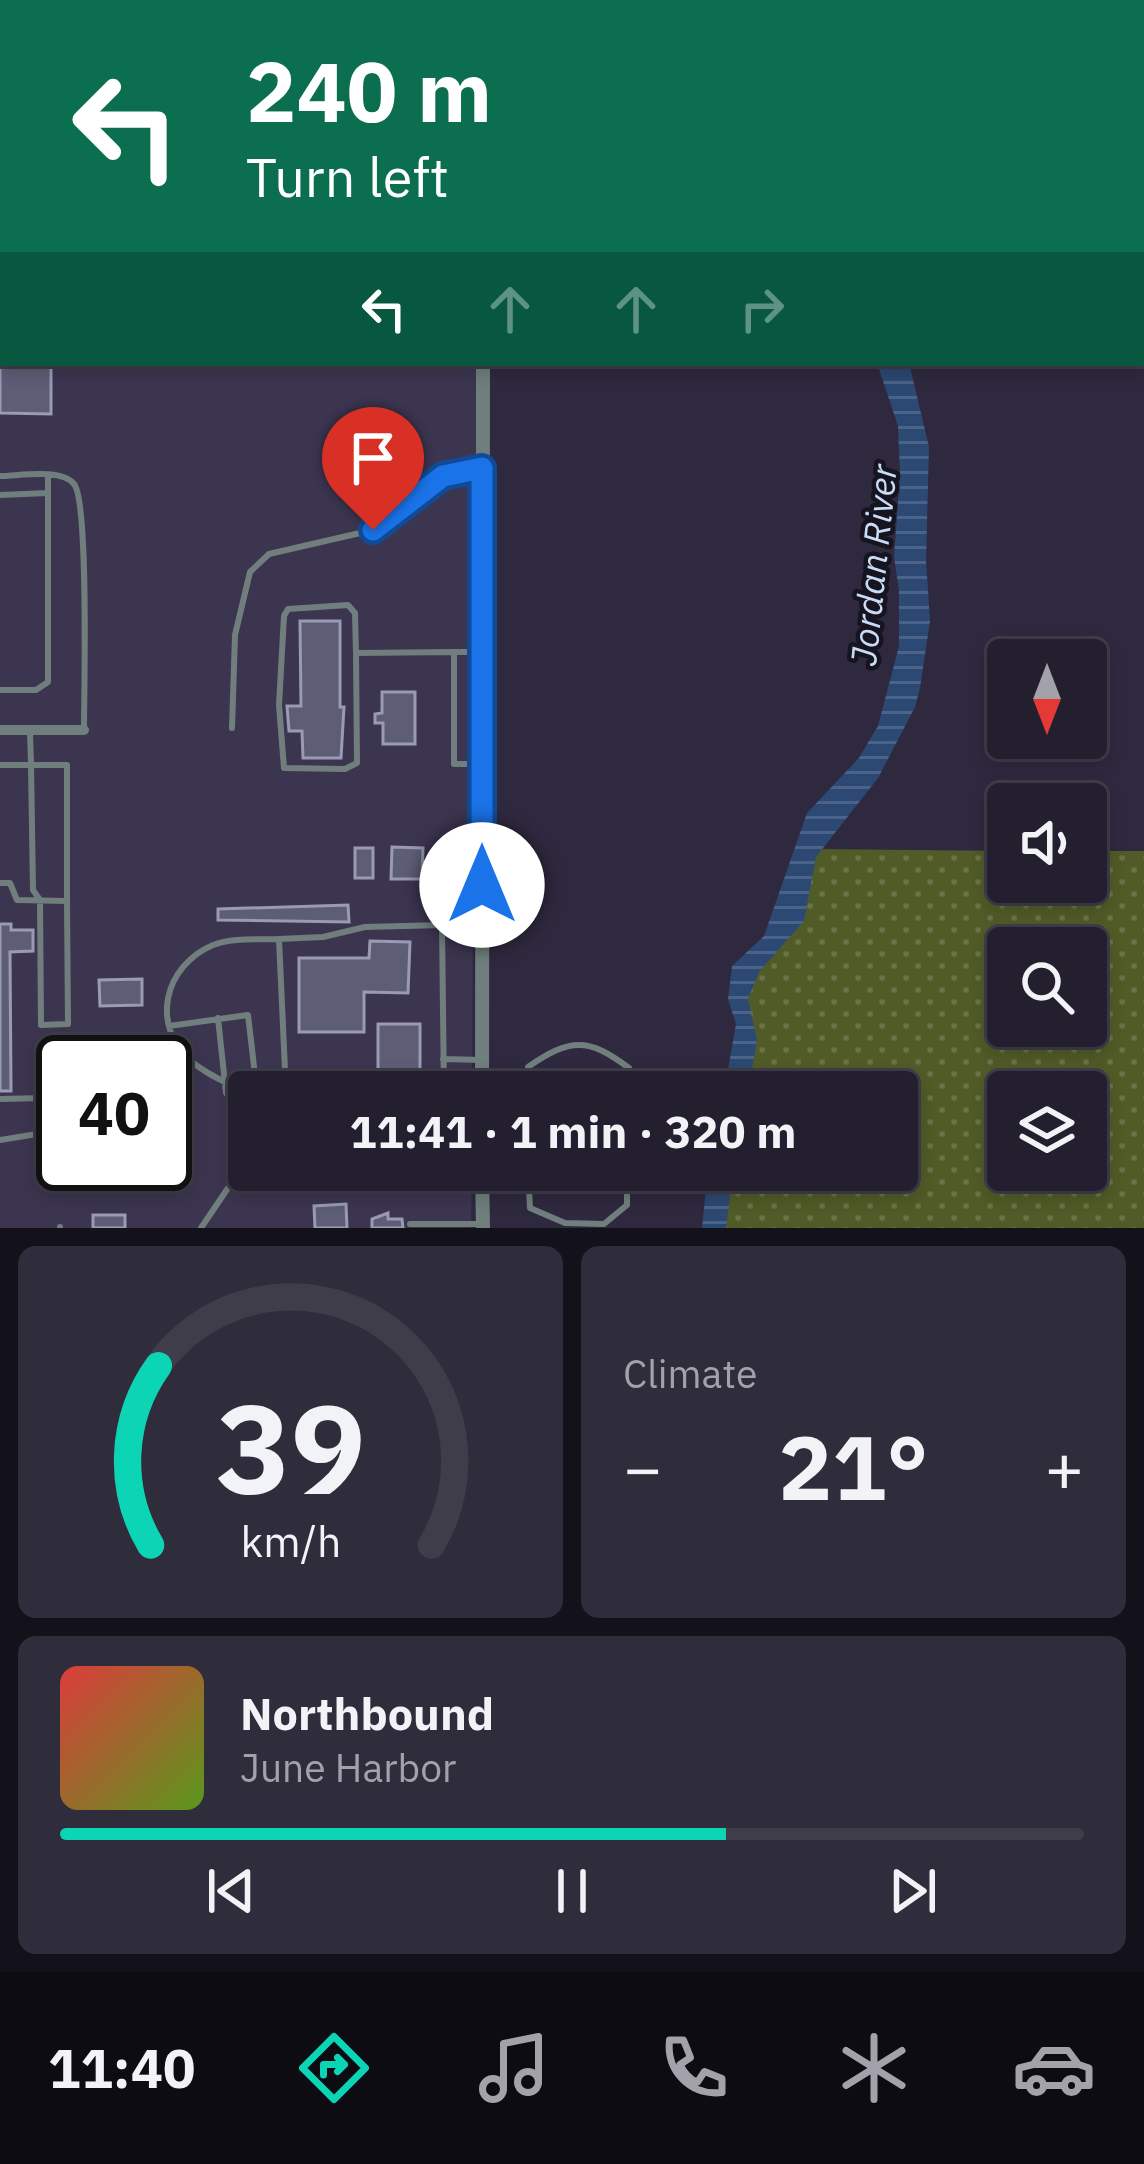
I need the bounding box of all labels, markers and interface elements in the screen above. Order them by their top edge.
text: 240 m [246,36,492,145]
icon: left [48,48,204,204]
text: Turn left [246,142,449,212]
icon: left [351,276,417,342]
icon: ahead [477,276,543,342]
icon: ahead [603,276,669,342]
icon: right [729,276,795,342]
pin [322,407,424,530]
icon: arrive [340,425,406,491]
water label: Jordan River [839,461,907,668]
north arrow [987,639,1107,759]
map controls [987,639,1107,1191]
button: sound [987,783,1107,903]
position arrow [419,822,545,948]
button: search [987,927,1107,1047]
speed limit sign: 40 [36,1035,192,1191]
button: layers [987,1071,1107,1191]
text: 11:41 · 1 min · 320 m [350,1102,796,1160]
text: Climate [623,1348,757,1399]
text: 39 [216,1366,365,1528]
text: 21° [778,1408,929,1525]
text: − [623,1424,663,1510]
text: + [1044,1424,1084,1510]
text: km/h [240,1513,341,1569]
text: Northbound [240,1684,494,1742]
text: June Harbor [240,1742,456,1793]
icon: previous [198,1858,264,1924]
icon: pause [539,1858,605,1924]
icon: next [880,1858,946,1924]
icon: directions [292,2026,376,2110]
icon: music [472,2026,556,2110]
icon: phone [652,2026,736,2110]
icon: climate [832,2026,916,2110]
icon: car [1012,2026,1096,2110]
text: 11:40 [48,2033,195,2103]

